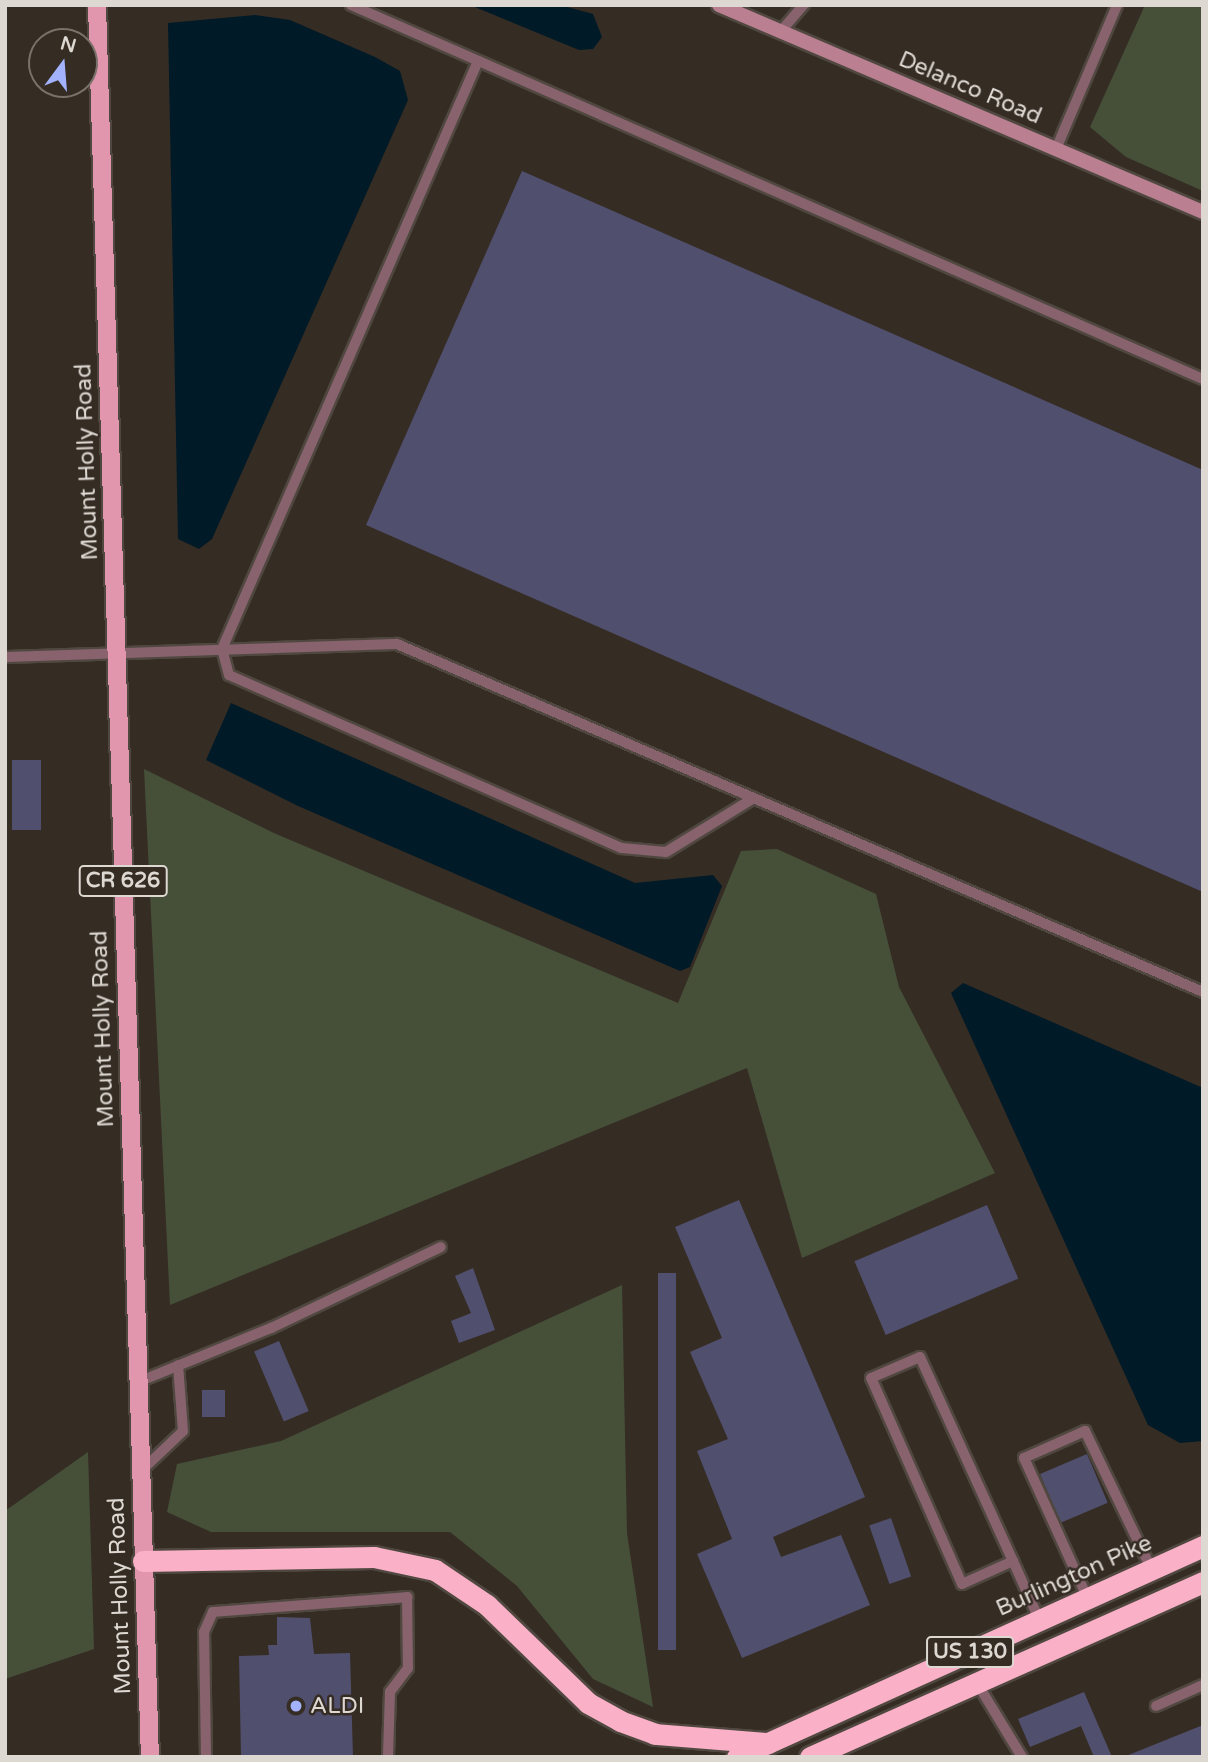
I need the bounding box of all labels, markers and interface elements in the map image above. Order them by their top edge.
north arrow [28,28,98,98]
text: N [58,32,79,57]
street label: Delanco Road [894,46,1046,130]
street label: Mount Holly Road [70,363,104,561]
road number: CR 626 [78,864,168,898]
street label: Mount Holly Road [86,930,120,1128]
street label: Mount Holly Road [103,1497,137,1695]
street label: Burlington Pike [992,1529,1156,1623]
road number: US 130 [925,1634,1016,1670]
place label: ALDI [310,1692,364,1720]
marker: ALDI [288,1698,304,1714]

